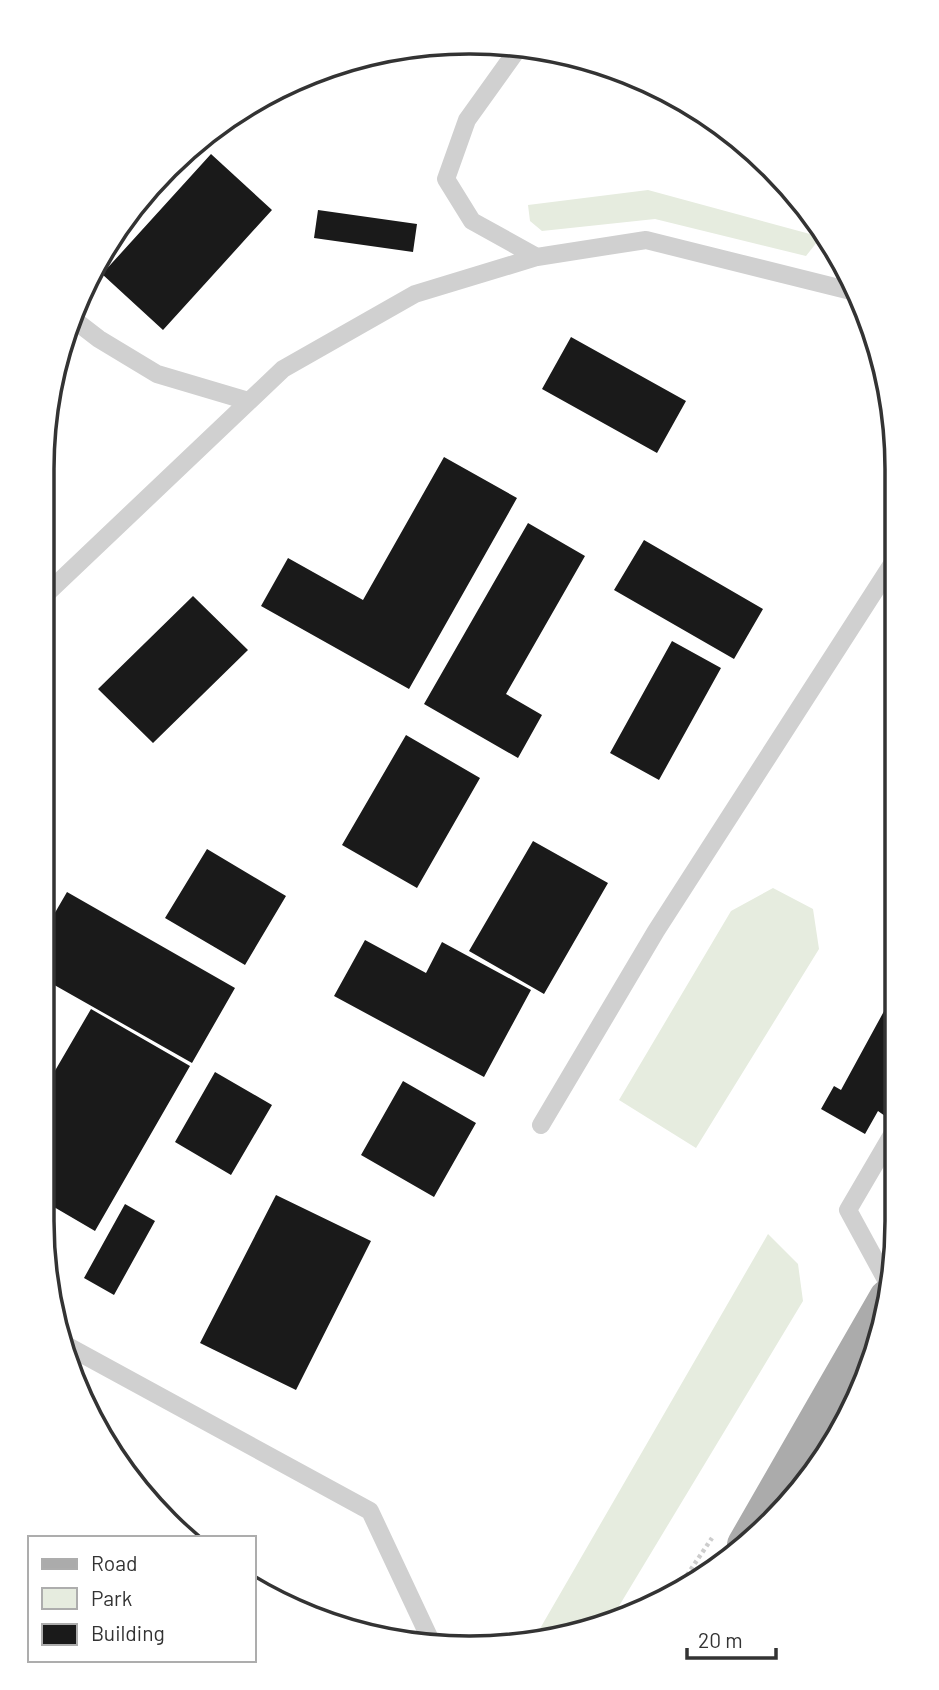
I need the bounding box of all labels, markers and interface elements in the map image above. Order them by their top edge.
legend [28,1536,256,1662]
text: Road [91,1550,137,1575]
text: Park [91,1585,132,1610]
scale bar [687,1616,776,1660]
text: Building [91,1620,165,1645]
text: 20 m [698,1627,743,1652]

